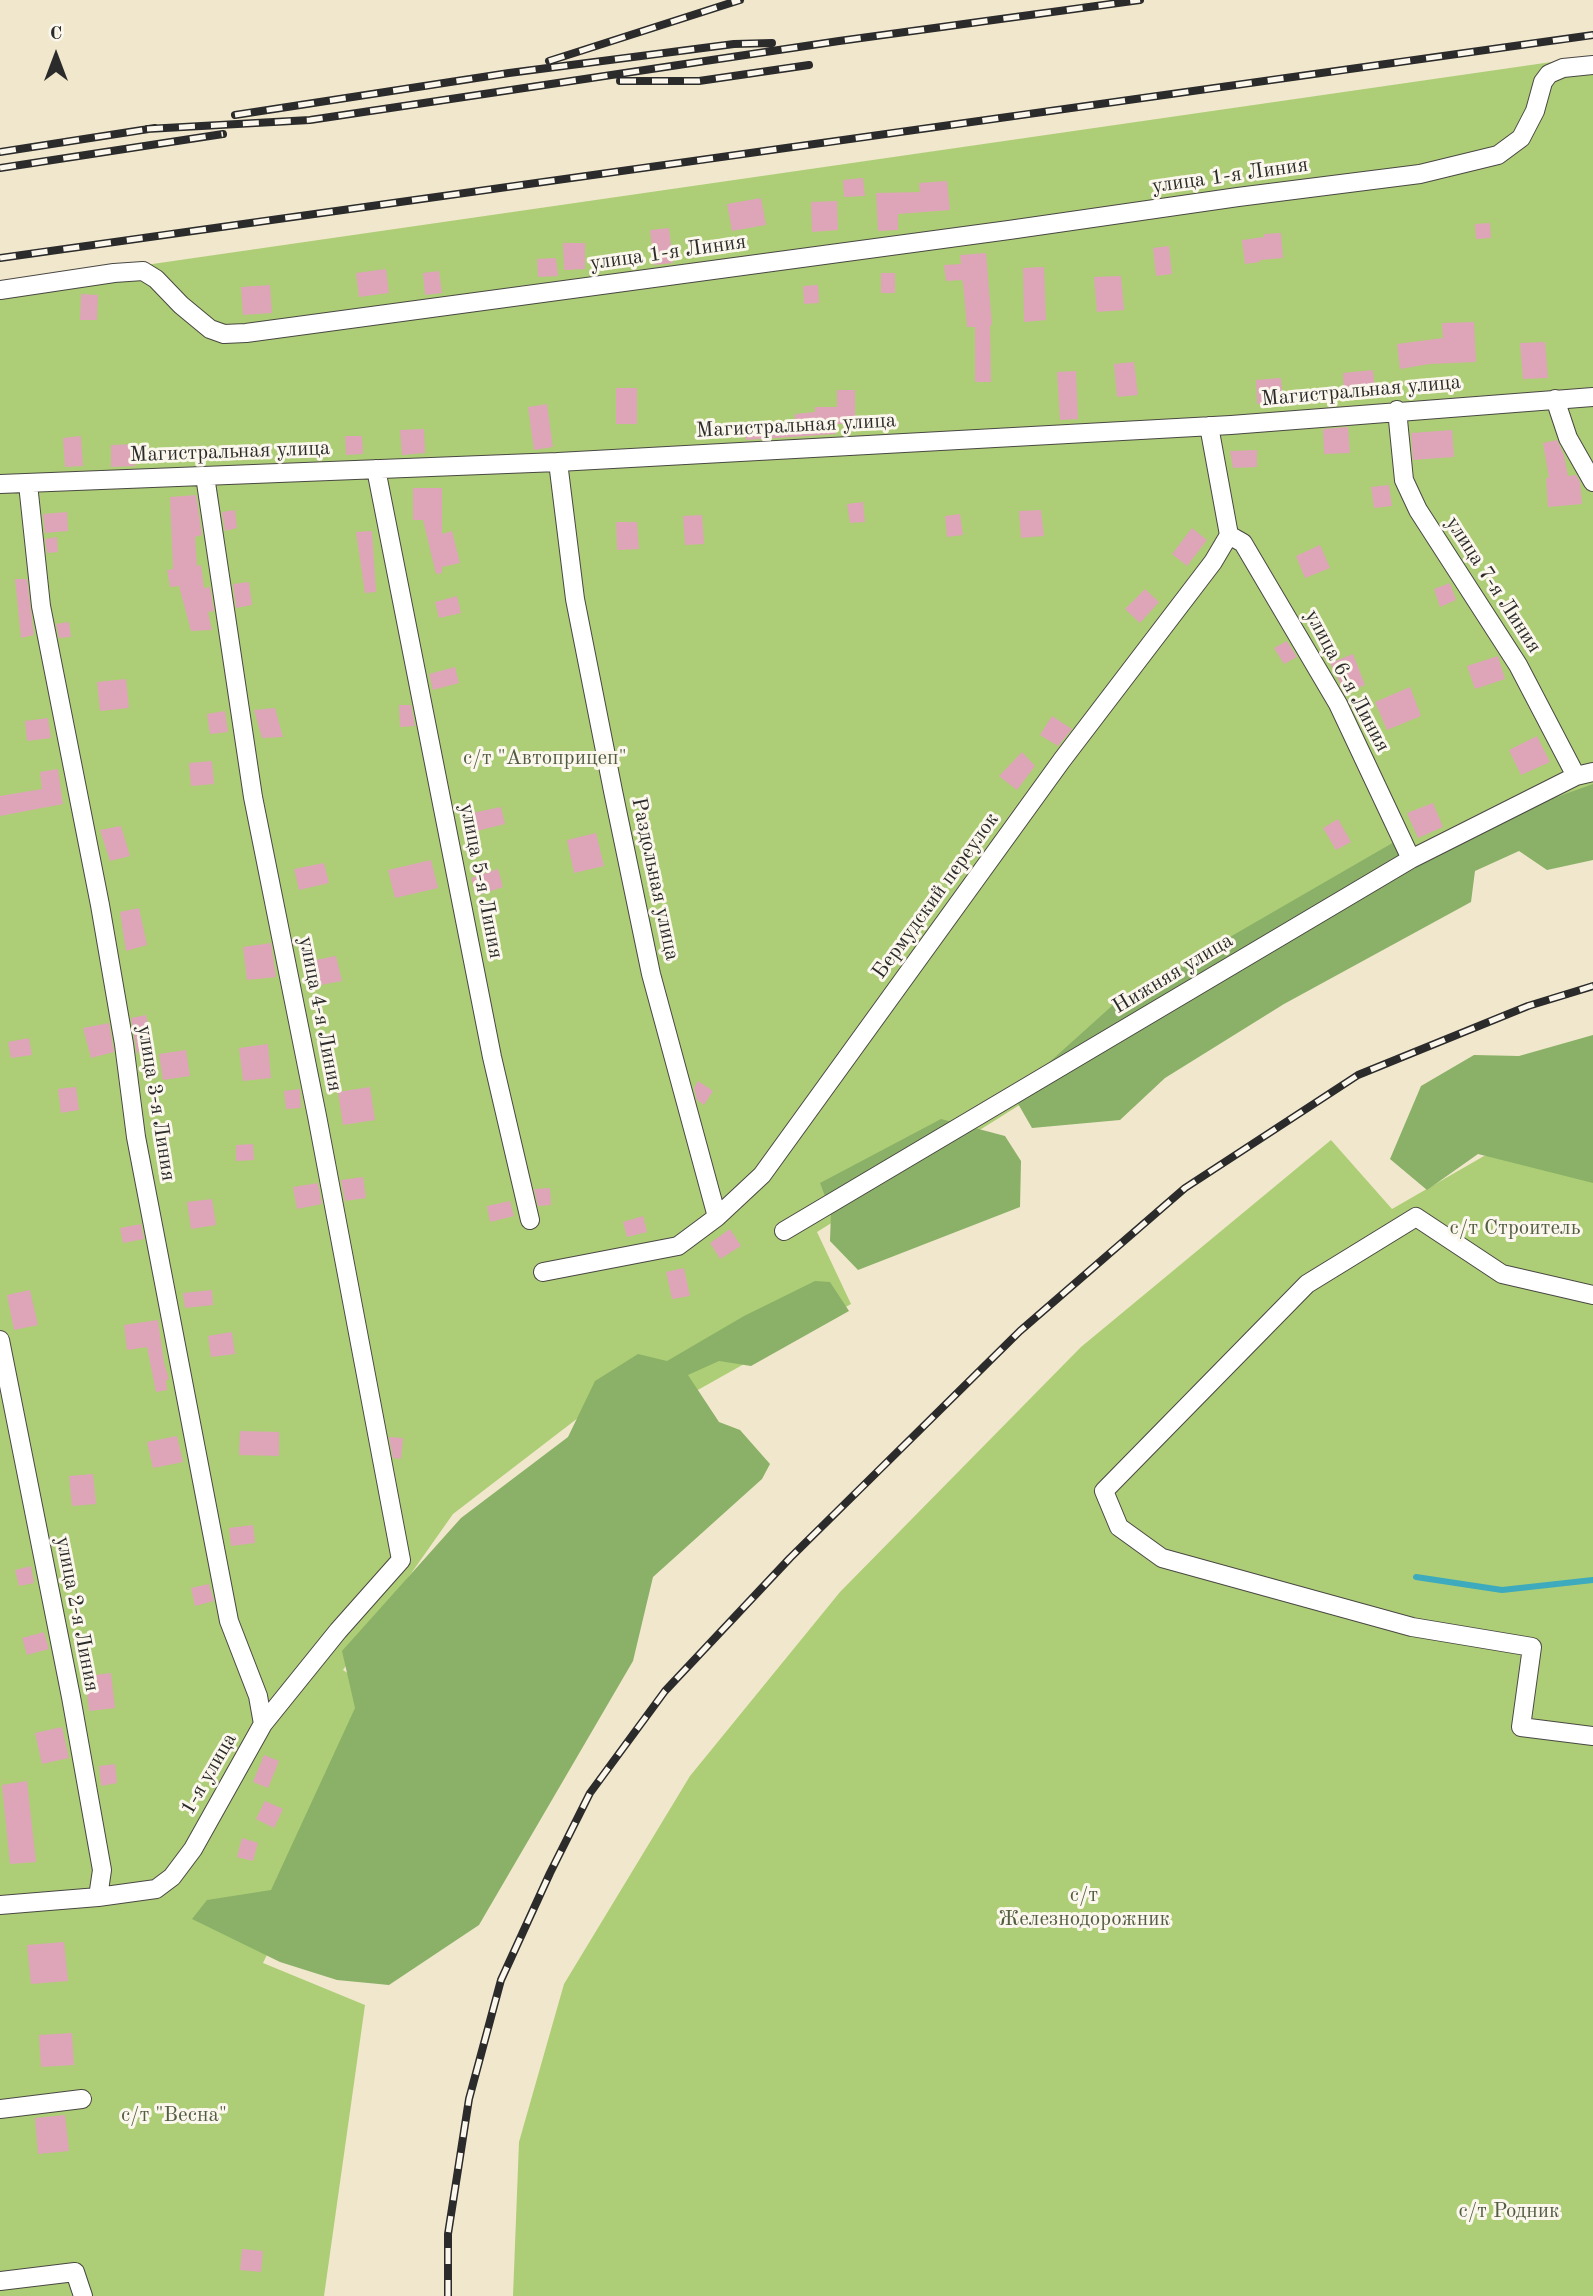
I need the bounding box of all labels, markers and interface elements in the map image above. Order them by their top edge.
north arrow [21,21,91,91]
text: С [50,25,62,44]
street label: улица 1-я Линия [1150,153,1310,199]
street label: улица 1-я Линия [588,230,748,276]
street label: Магистральная улица [1260,370,1462,412]
street label: Магистральная улица [695,408,897,444]
street label: Магистральная улица [129,436,331,468]
street label: улица 7-я Линия [1439,512,1547,658]
street label: улица 6-я Линия [1299,605,1395,757]
park label: с/т "Автоприцеп" [463,745,627,771]
street label: Раздольная улица [625,795,685,963]
street label: улица 5-я Линия [454,801,508,961]
street label: Бермудский переулок [867,808,1005,984]
street label: Нижняя улица [1108,928,1238,1020]
street label: улица 4-я Линия [293,934,347,1094]
street label: улица 3-я Линия [131,1023,181,1183]
park label: с/т Строитель [1450,1215,1580,1241]
street label: улица 2-я Линия [50,1534,104,1694]
street label: 1-я улица [175,1729,243,1819]
park label: с/т Железнодорожник [998,1882,1170,1932]
park label: с/т "Весна" [121,2102,227,2128]
park label: с/т Родник [1459,2198,1559,2224]

